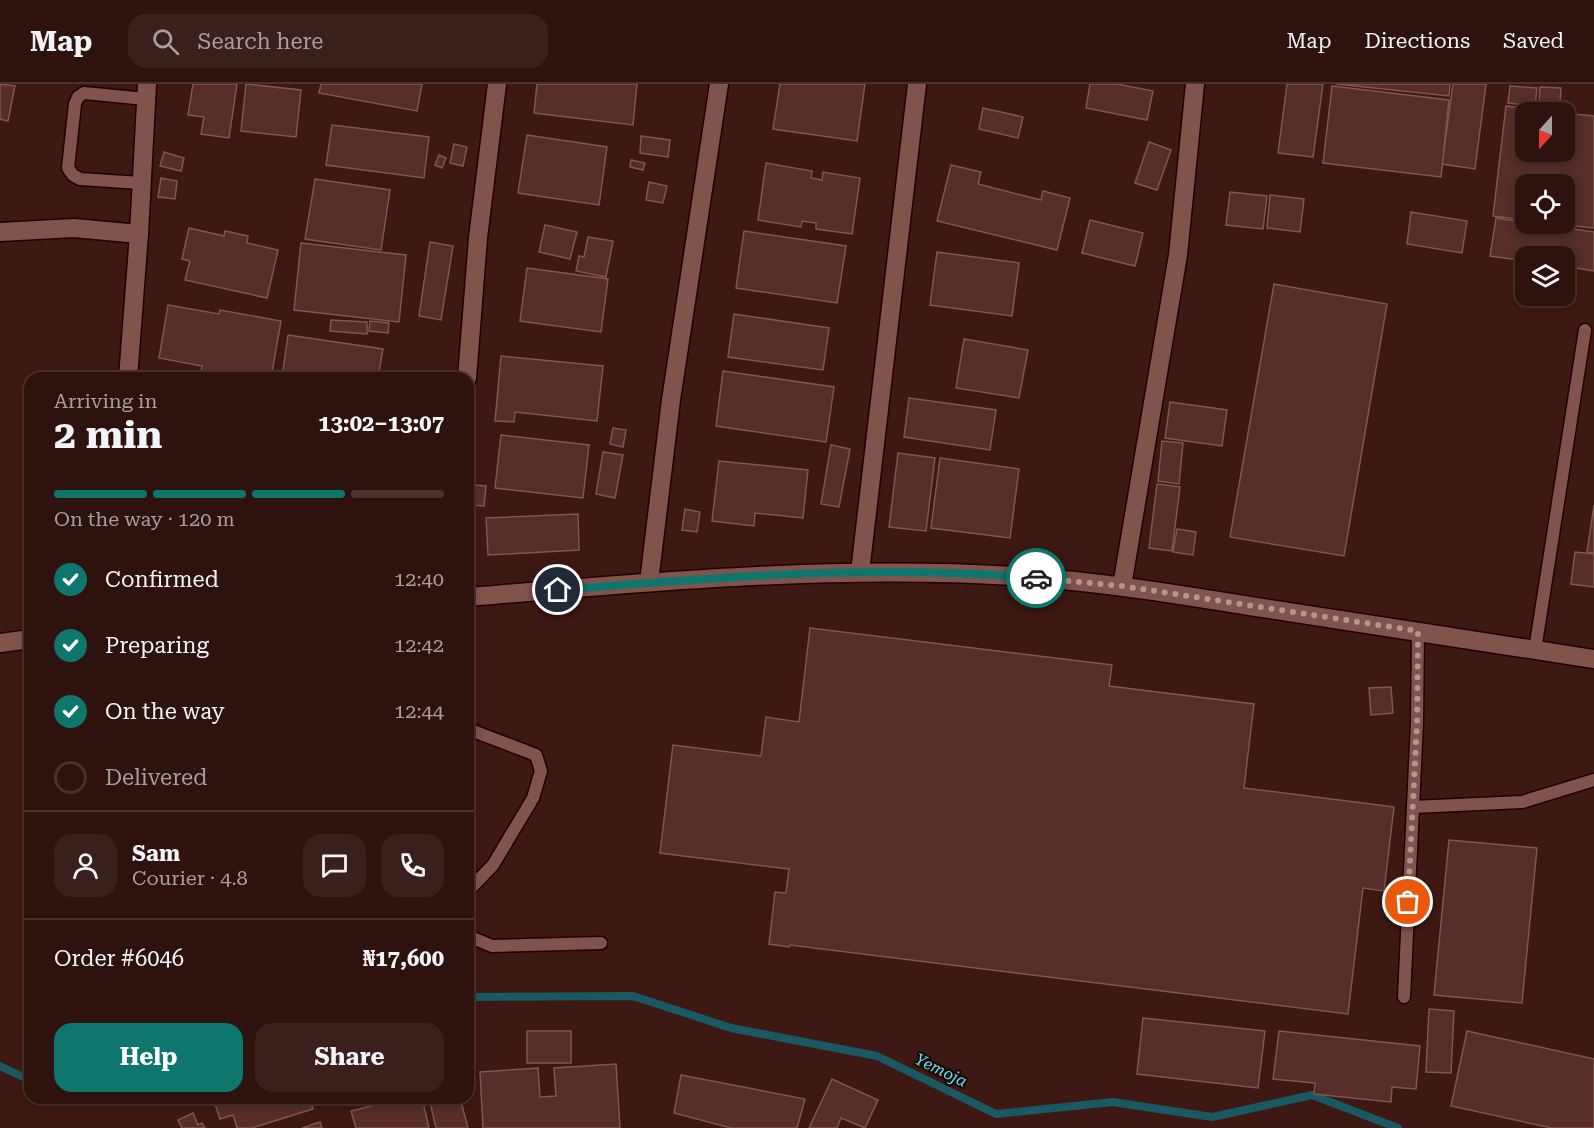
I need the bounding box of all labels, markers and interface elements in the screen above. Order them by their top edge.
search box [128,14,548,68]
text: Map [30,25,92,58]
icon: search [149,25,182,58]
text: Search here [197,29,323,54]
text: Map [1287,29,1331,53]
text: Directions [1364,29,1470,53]
text: Saved [1503,29,1564,53]
north arrow [1515,102,1575,162]
map controls [1515,102,1575,306]
button: locate [1515,174,1575,234]
button: layers [1515,246,1575,306]
text: Arriving in [54,389,157,413]
text: 13:02–13:07 [318,411,444,436]
text: 2 min [54,412,162,458]
text: On the way · 120 m [54,507,235,531]
courier [1006,548,1066,608]
icon: car [1020,562,1053,595]
icon: check [54,563,87,596]
pin [532,564,583,615]
text: Confirmed [105,567,219,592]
text: 12:40 [394,567,444,591]
icon: home [541,573,574,606]
icon: check [54,629,87,662]
text: Preparing [105,633,209,658]
text: 12:42 [394,633,444,657]
icon: check [54,695,87,728]
text: On the way [105,699,225,724]
text: 12:44 [394,699,444,723]
text: Delivered [105,765,207,790]
button: person [54,834,117,897]
button: chat [303,834,366,897]
button: phone [381,834,444,897]
text: Sam [132,841,180,866]
text: Courier · 4.8 [132,866,248,890]
pin [1382,876,1433,927]
icon: bag [1391,885,1424,918]
text: Order #6046 [54,946,184,971]
text: ₦17,600 [363,946,444,971]
button: Help [54,1023,243,1092]
button: Share [255,1023,444,1092]
water label: Yemoja [912,1049,970,1091]

